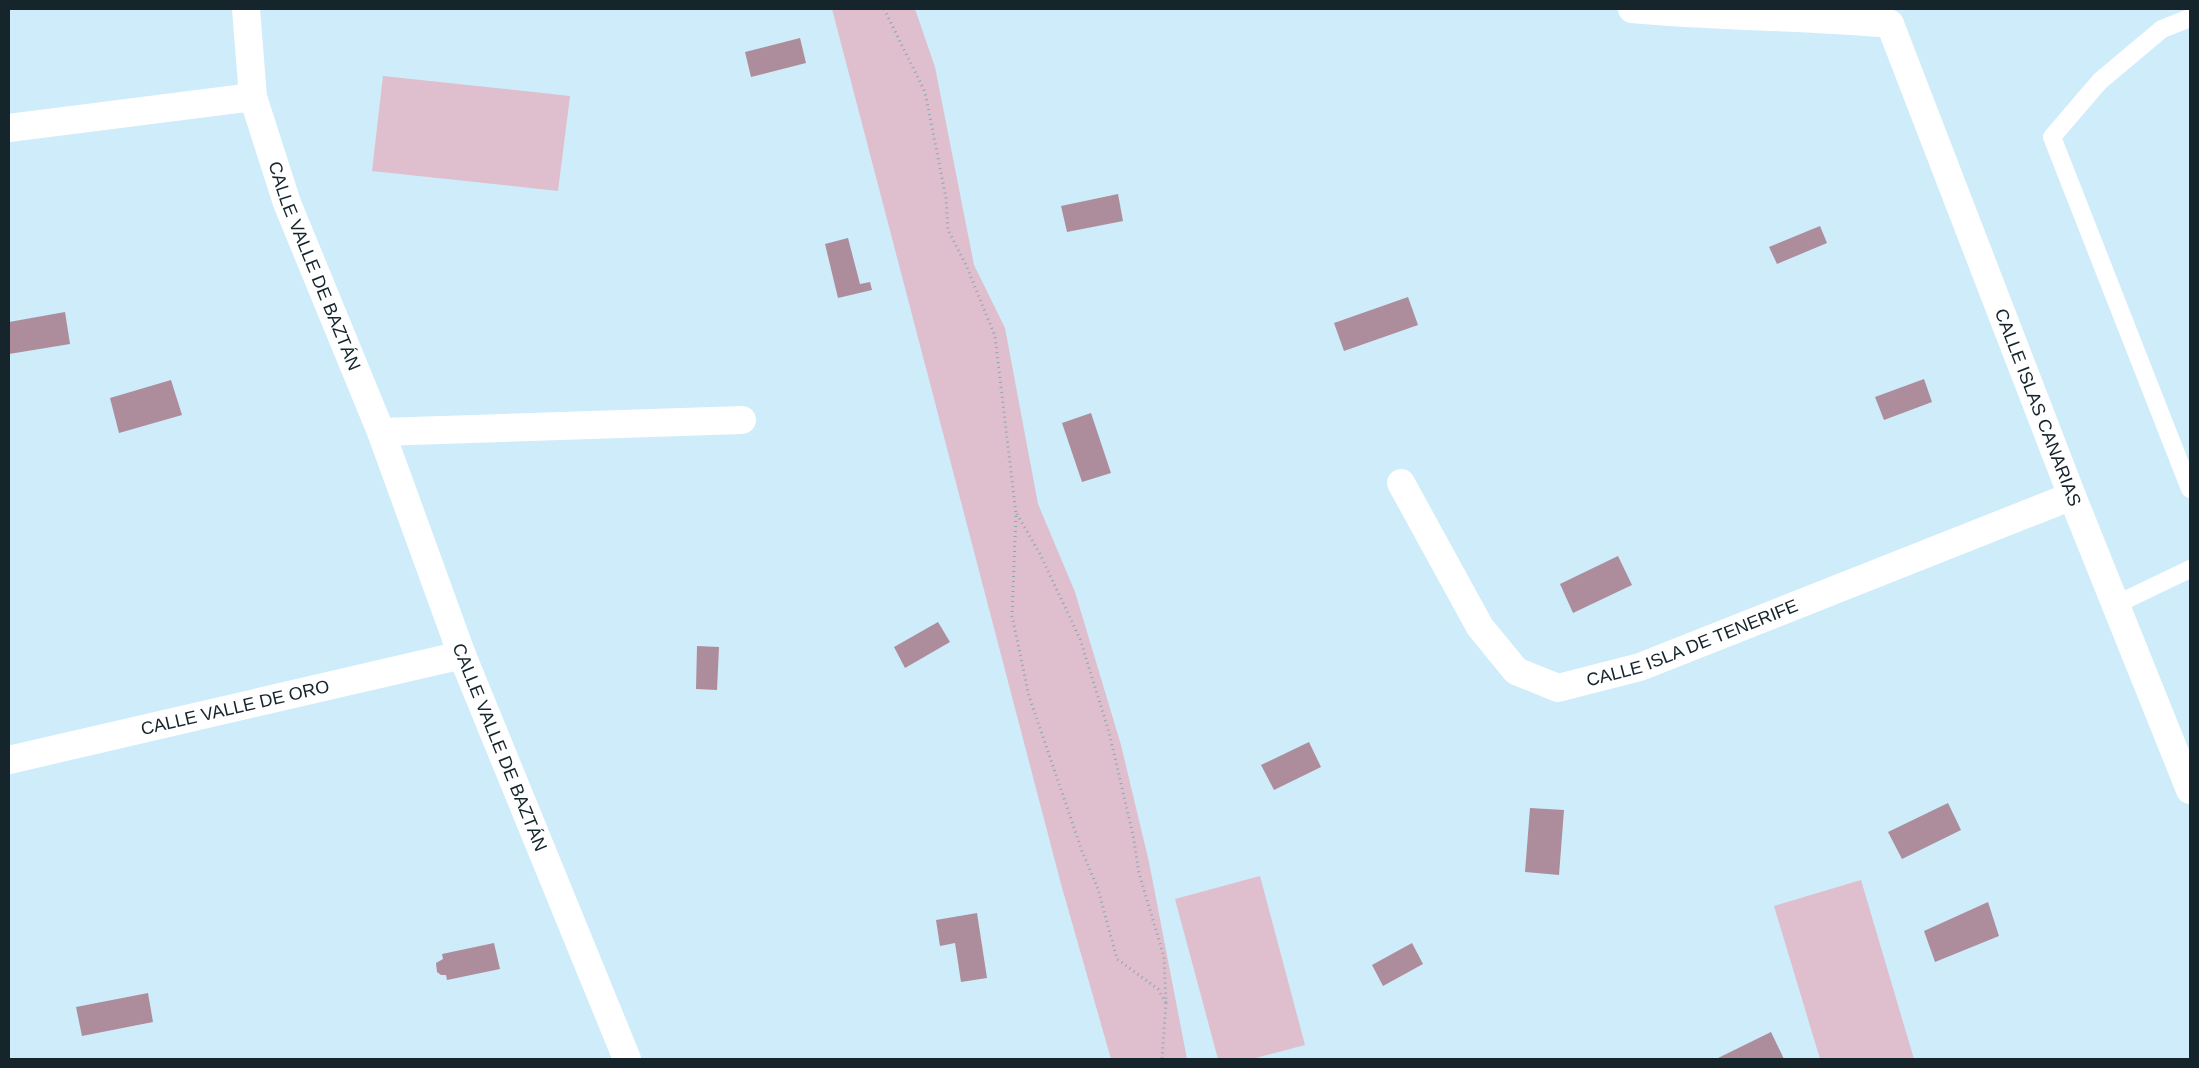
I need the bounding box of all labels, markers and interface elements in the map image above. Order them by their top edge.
street label: CALLE VALLE DE BAZTÁN [264,159,365,373]
street label: CALLE ISLAS CANARIAS [1991,306,2085,509]
street label: CALLE ISLA DE TENERIFE [1584,596,1801,690]
street label: CALLE VALLE DE BAZTÁN [449,640,551,854]
street label: CALLE VALLE DE ORO [139,676,331,739]

